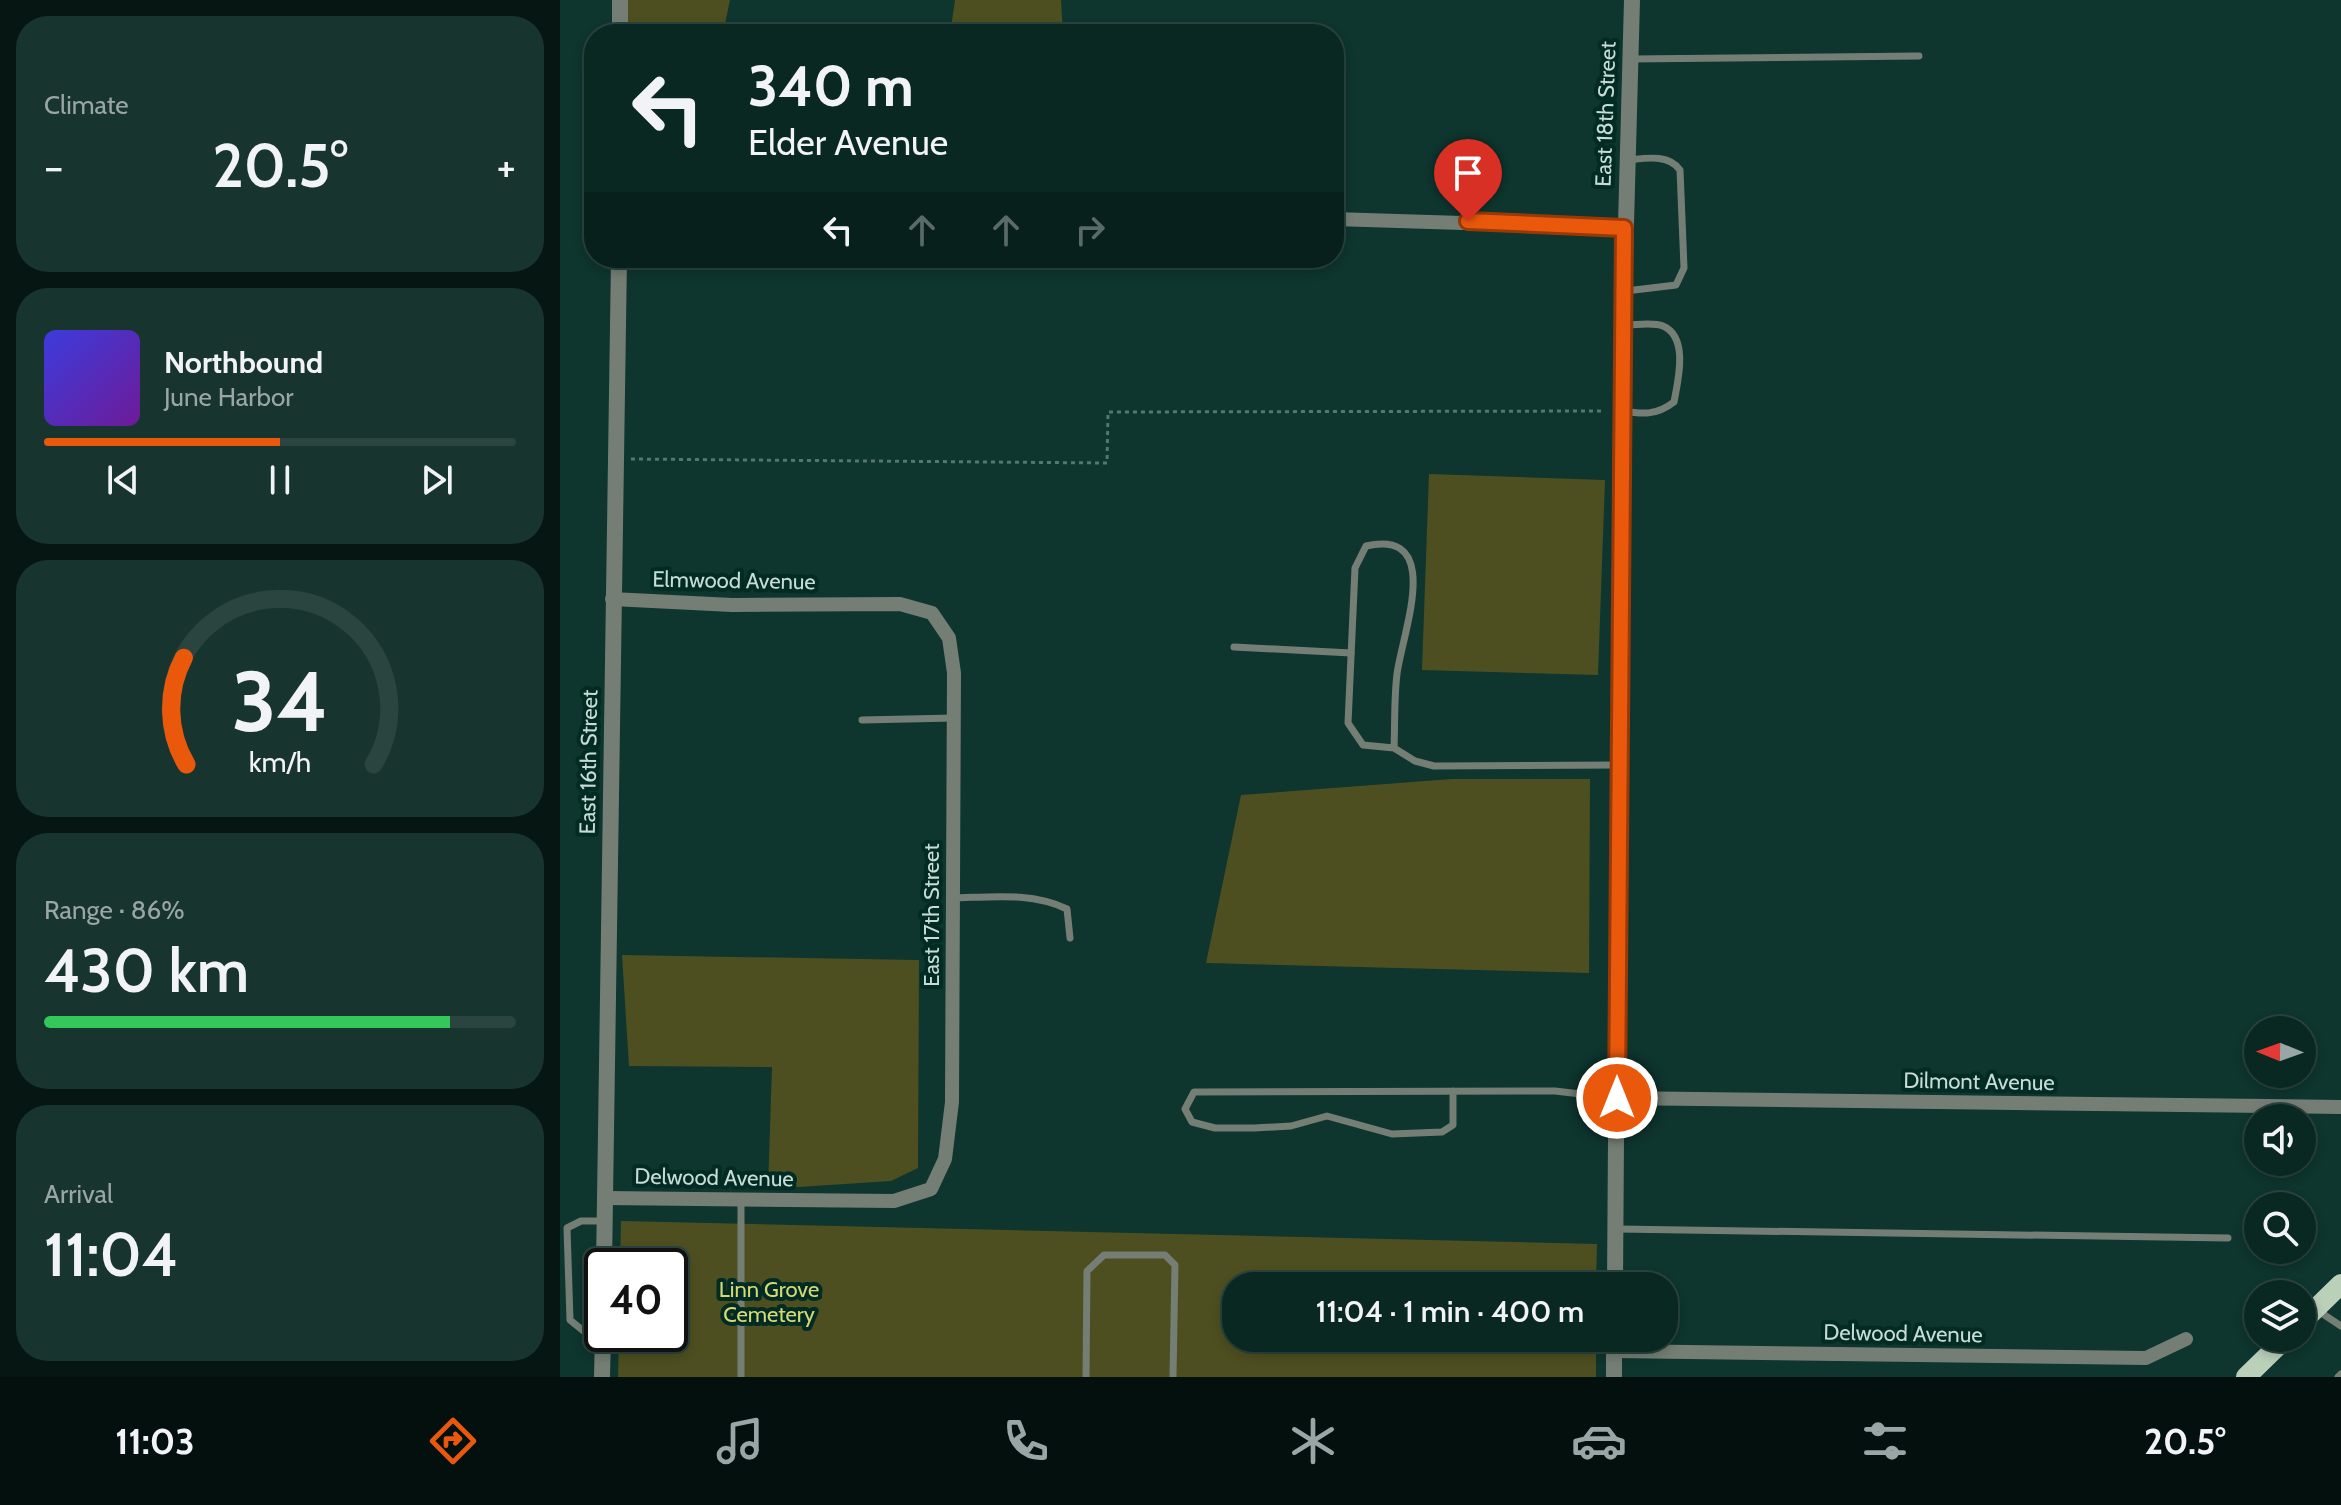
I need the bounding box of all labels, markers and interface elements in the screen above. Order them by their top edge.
street label: East 18th Street [1589,40,1622,187]
text: 340 m [748,52,914,120]
icon: left [616,56,720,160]
text: Climate [44,89,129,121]
text: Elder Avenue [748,120,948,164]
text: 20.5° [212,129,348,202]
pin [1434,139,1502,221]
text: − [44,140,63,193]
text: + [497,140,516,193]
icon: arrive [1446,151,1490,195]
icon: left [816,208,860,252]
icon: ahead [900,208,944,252]
icon: ahead [984,208,1028,252]
icon: right [1068,208,1112,252]
text: Northbound [164,344,323,381]
text: June Harbor [164,381,293,413]
icon: previous [101,458,145,502]
icon: pause [258,458,302,502]
icon: next [415,458,459,502]
street label: Elmwood Avenue [652,566,816,595]
text: 34 [232,650,328,751]
street label: East 16th Street [574,689,603,835]
text: km/h [249,744,311,779]
street label: East 17th Street [918,843,945,987]
text: Range · 86% [44,894,185,926]
text: 430 km [44,934,249,1007]
north arrow [2244,1016,2316,1088]
map controls [2244,1016,2316,1352]
position arrow [1575,1056,1659,1140]
street label: Dilmont Avenue [1903,1067,2055,1096]
button: sound [2244,1104,2316,1176]
street label: Delwood Avenue [634,1163,794,1192]
text: Arrival [44,1178,113,1210]
button: search [2244,1192,2316,1264]
text: 11:04 [44,1218,178,1291]
speed limit sign: 40 [584,1248,688,1352]
park label: Linn Grove Cemetery [719,1276,819,1328]
button: layers [2244,1280,2316,1352]
text: 11:04 · 1 min · 400 m [1316,1293,1584,1330]
street label: Delwood Avenue [1823,1319,1983,1348]
icon: directions [425,1413,481,1469]
icon: music [712,1413,768,1469]
icon: phone [998,1413,1054,1469]
icon: climate [1285,1413,1341,1469]
icon: car [1571,1413,1627,1469]
icon: filters [1857,1413,1913,1469]
text: 11:03 [115,1419,195,1463]
text: 20.5° [2144,1419,2226,1463]

